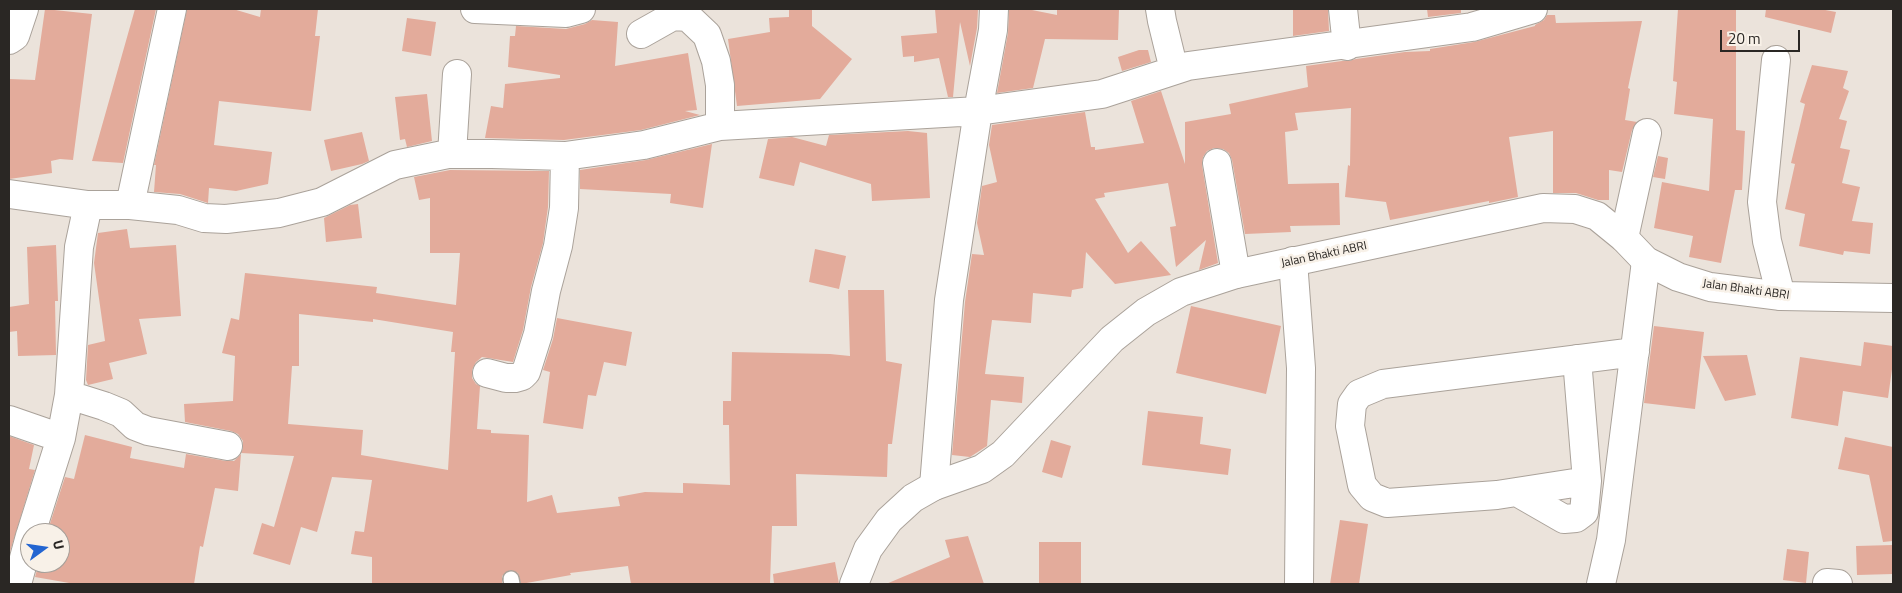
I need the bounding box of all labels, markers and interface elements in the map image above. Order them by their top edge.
scale bar [1722,20,1802,52]
text: 20 m [1728,27,1761,50]
street label: Jalan Bhakti ABRI [1280,239,1368,271]
street label: Jalan Bhakti ABRI [1702,277,1790,303]
north arrow [20,523,70,573]
text: U [48,538,70,551]

